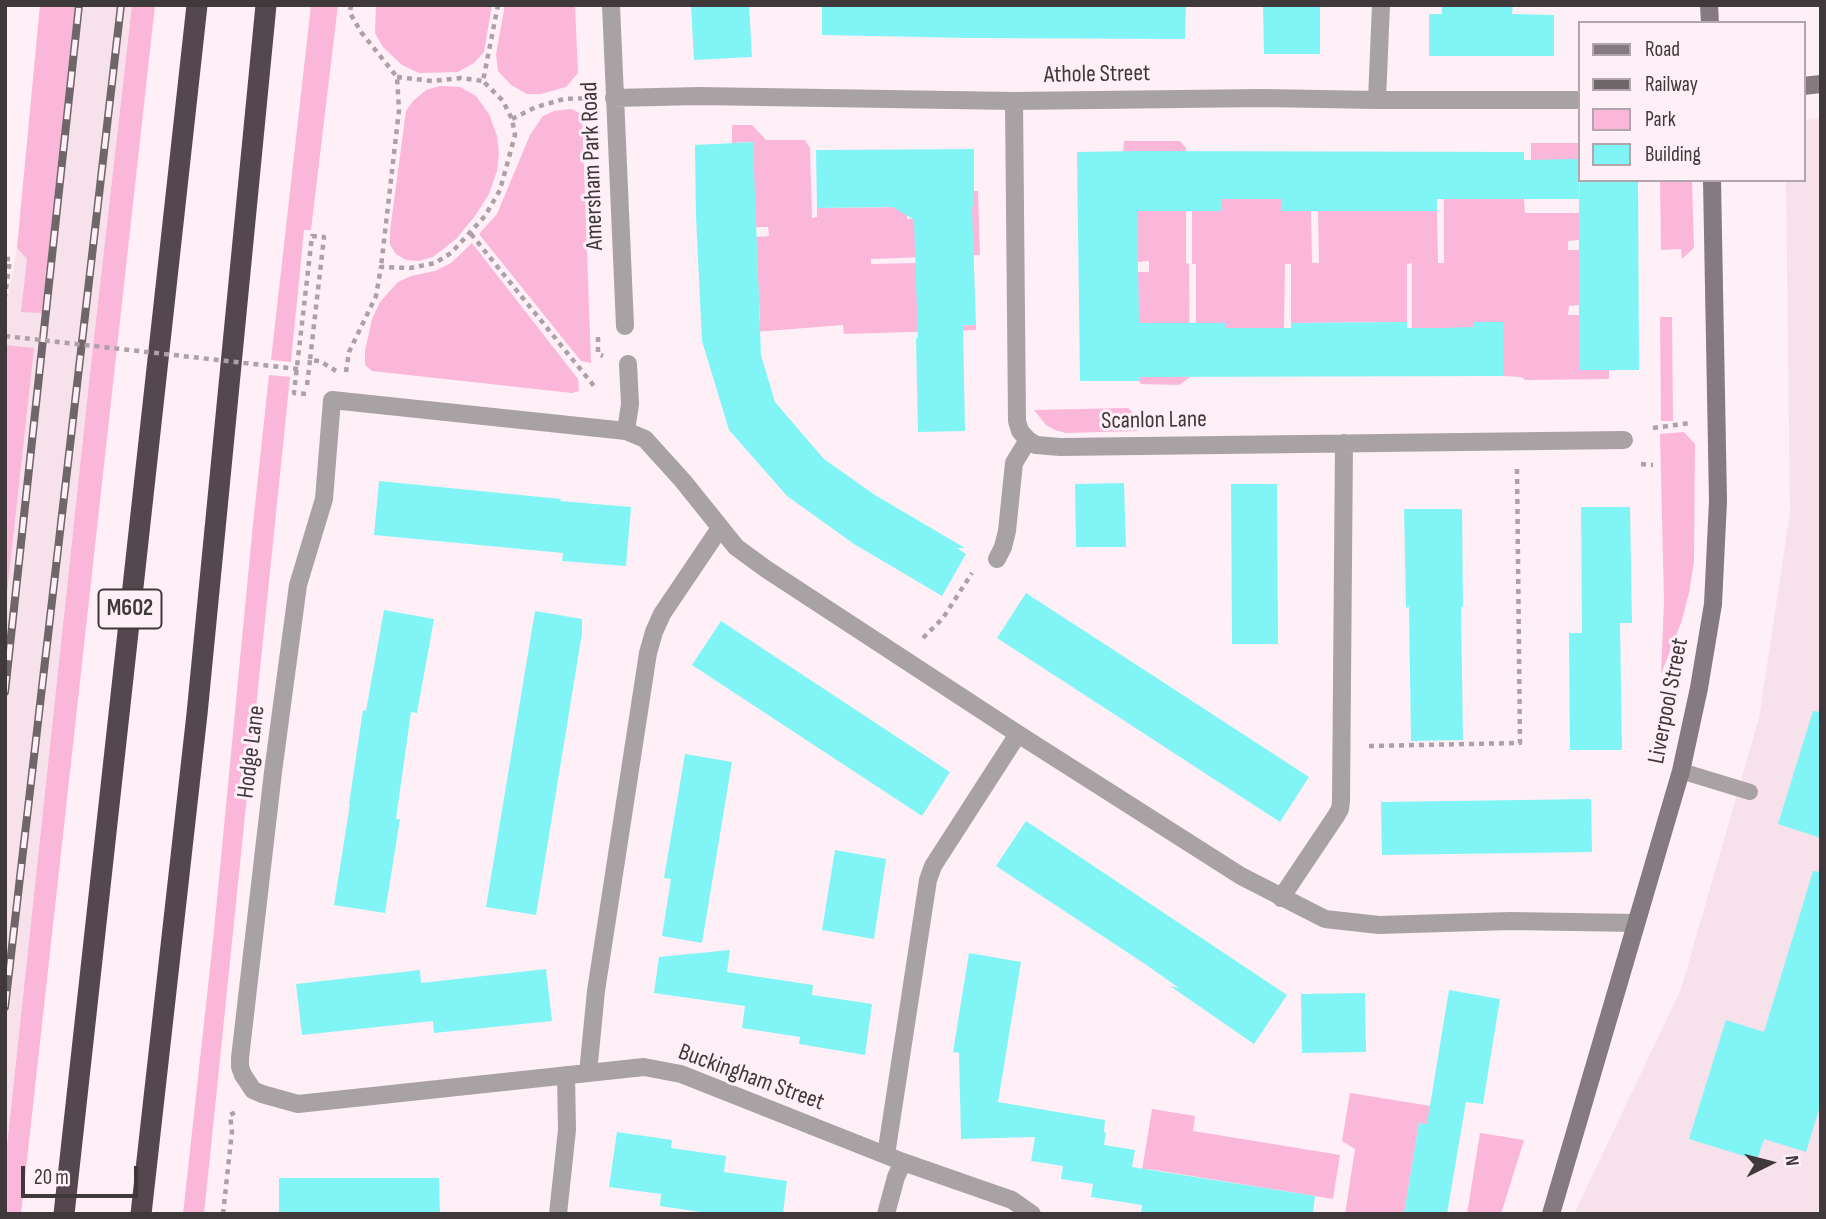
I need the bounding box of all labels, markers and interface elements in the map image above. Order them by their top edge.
legend [1577,21,1805,182]
text: Road [1645,37,1680,62]
street label: Athole Street [1044,60,1150,90]
text: Railway [1645,72,1698,97]
street label: Amersham Park Road [576,81,610,251]
text: Park [1645,107,1676,132]
text: Building [1645,142,1701,167]
street label: Scanlon Lane [1101,406,1207,436]
road number: M602 [99,590,162,628]
street label: Liverpool Street [1643,636,1695,766]
street label: Hodge Lane [232,704,272,800]
street label: Buckingham Street [674,1038,828,1118]
north arrow [1735,1128,1805,1198]
scale bar [24,1152,142,1196]
text: N [1779,1155,1803,1167]
text: 20 m [34,1165,69,1190]

